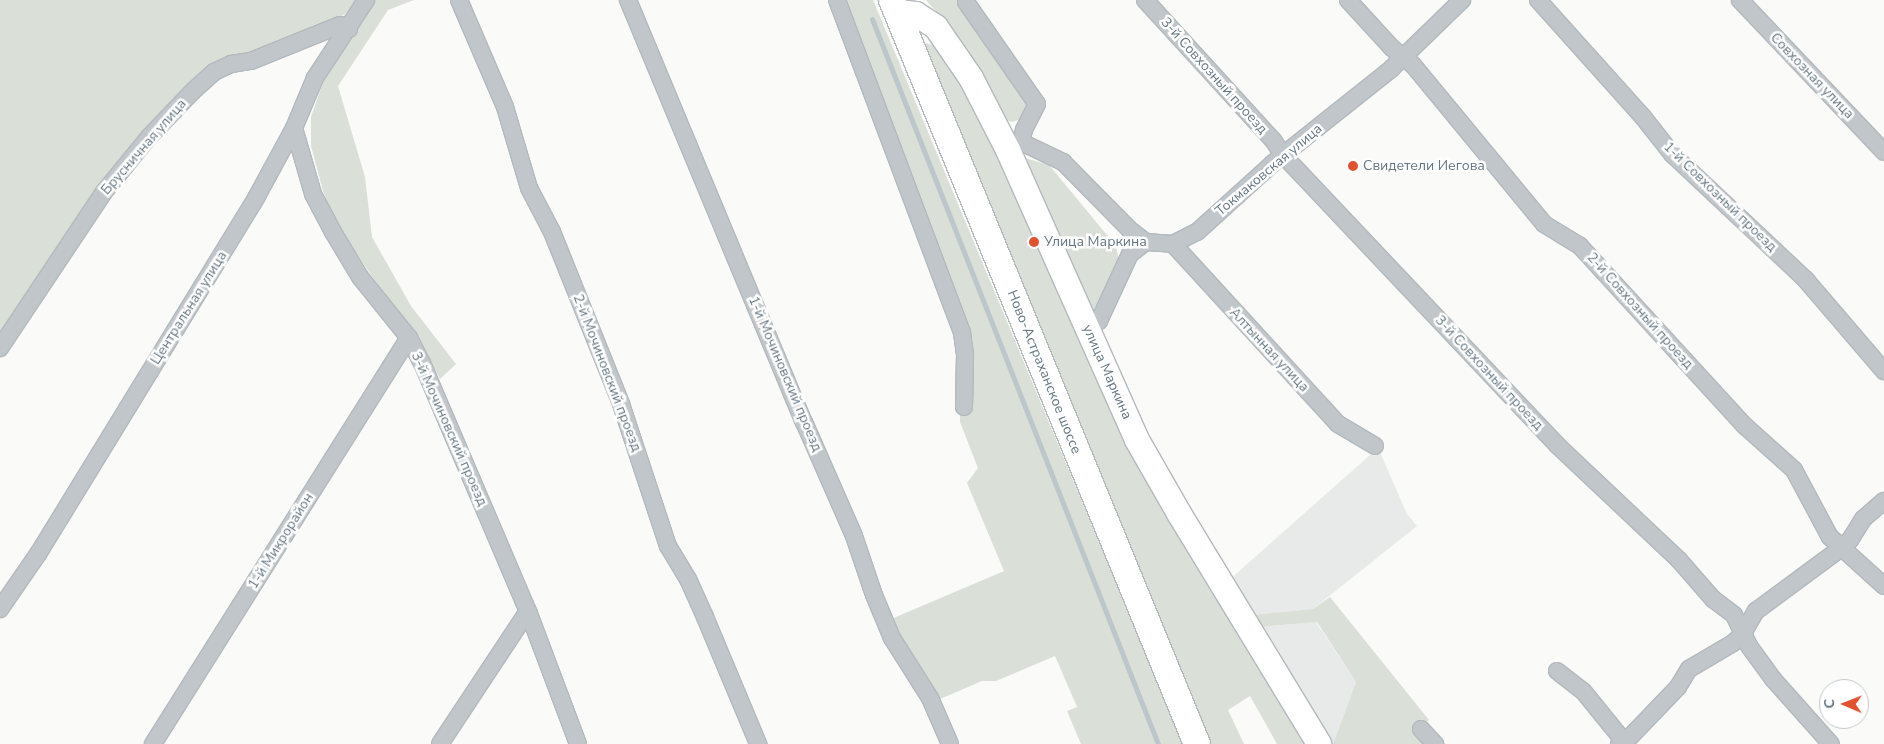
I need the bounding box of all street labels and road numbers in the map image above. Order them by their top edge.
street label: 3-й Совхозный проезд [1157,14,1271,138]
street label: Совхозная улица [1767,30,1857,122]
street label: Брусничная улица [98,96,190,198]
street label: Токмаковская улица [1212,120,1326,220]
street label: 1-й Совхозный проезд [1660,139,1780,255]
street label: Центральная улица [147,248,231,368]
street label: 2-й Совхозный проезд [1583,249,1697,373]
street label: Ново-Астраханское шоссе [1003,288,1085,456]
street label: 2-й Мочиновский проезд [569,292,645,454]
street label: 1-й Мочиновский проезд [745,294,825,454]
street label: Алтынная улица [1226,304,1312,396]
street label: 3-й Совхозный проезд [1431,312,1547,434]
street label: улица Маркина [1079,322,1135,422]
street label: 3-й Мочиновский проезд [407,349,491,509]
street label: 1-й Микрорайон [245,490,317,592]

